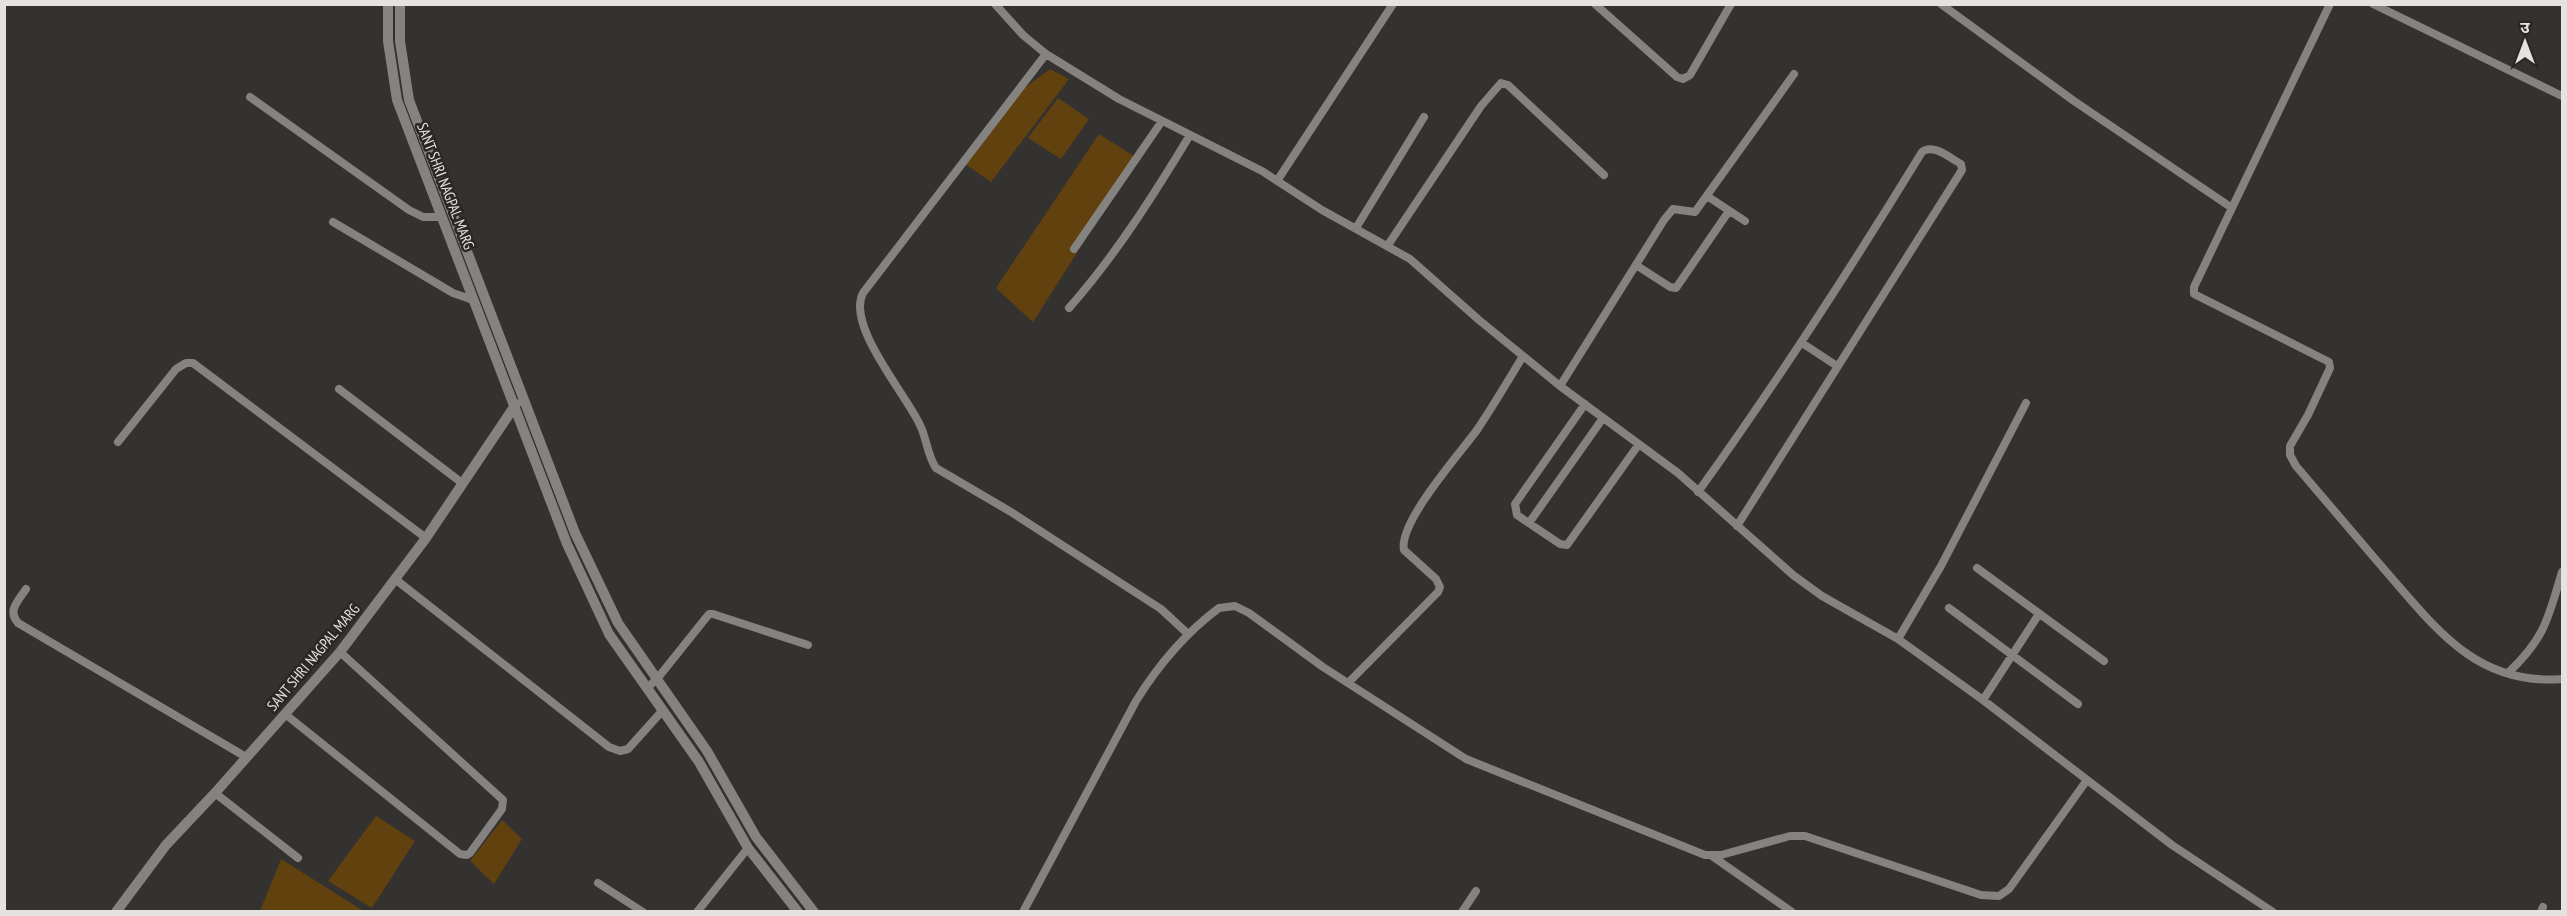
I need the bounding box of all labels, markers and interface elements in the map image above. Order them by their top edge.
north arrow [2495,12,2555,72]
text: उ [2520,17,2530,37]
street label: SANT SHRI NAGPAL MARG [413,120,479,252]
street label: SANT SHRI NAGPAL MARG [263,599,363,715]

